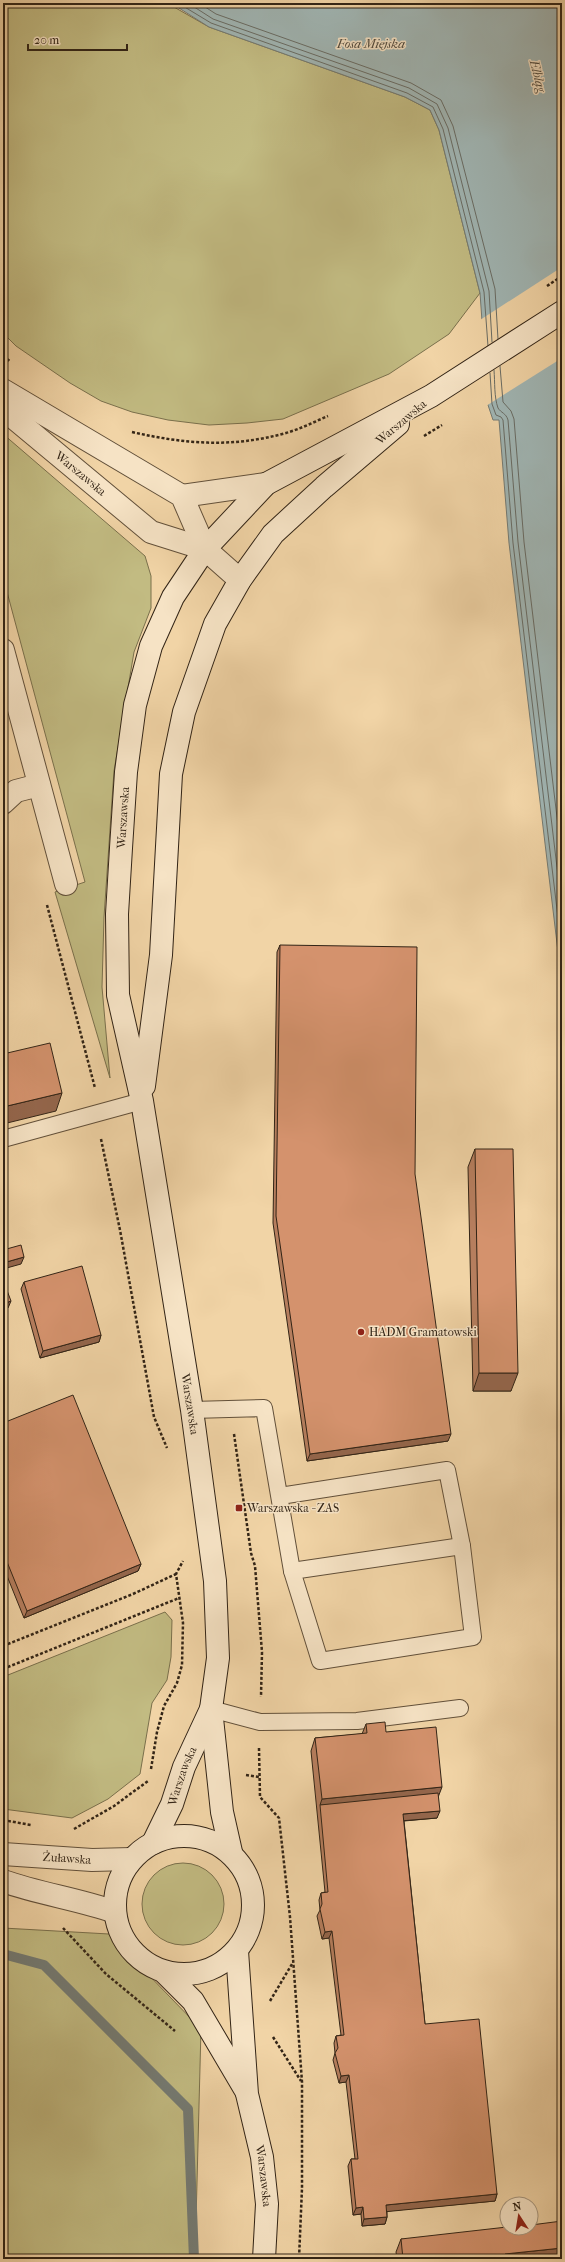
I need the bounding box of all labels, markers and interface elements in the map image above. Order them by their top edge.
scale bar [28,26,127,52]
text: 20 m [34,33,59,47]
water label: Fosa Miejska [336,36,405,51]
water label: Elbląg [527,57,549,95]
street label: Warszawska [372,397,429,448]
street label: Warszawska [52,448,109,499]
street label: Warszawska [114,786,132,850]
place label: HADM Gramatowski [369,1325,477,1339]
marker: HADM Gramatowski [356,1327,366,1337]
street label: Warszawska [178,1371,202,1436]
place label: Warszawska - ZAS [246,1501,339,1515]
marker: Warszawska - ZAS [234,1503,244,1513]
street label: Warszawska [165,1744,200,1808]
street label: Żuławska [42,1849,92,1867]
street label: Warszawska [252,2143,274,2208]
north arrow [499,2196,539,2236]
text: N [512,2199,523,2214]

